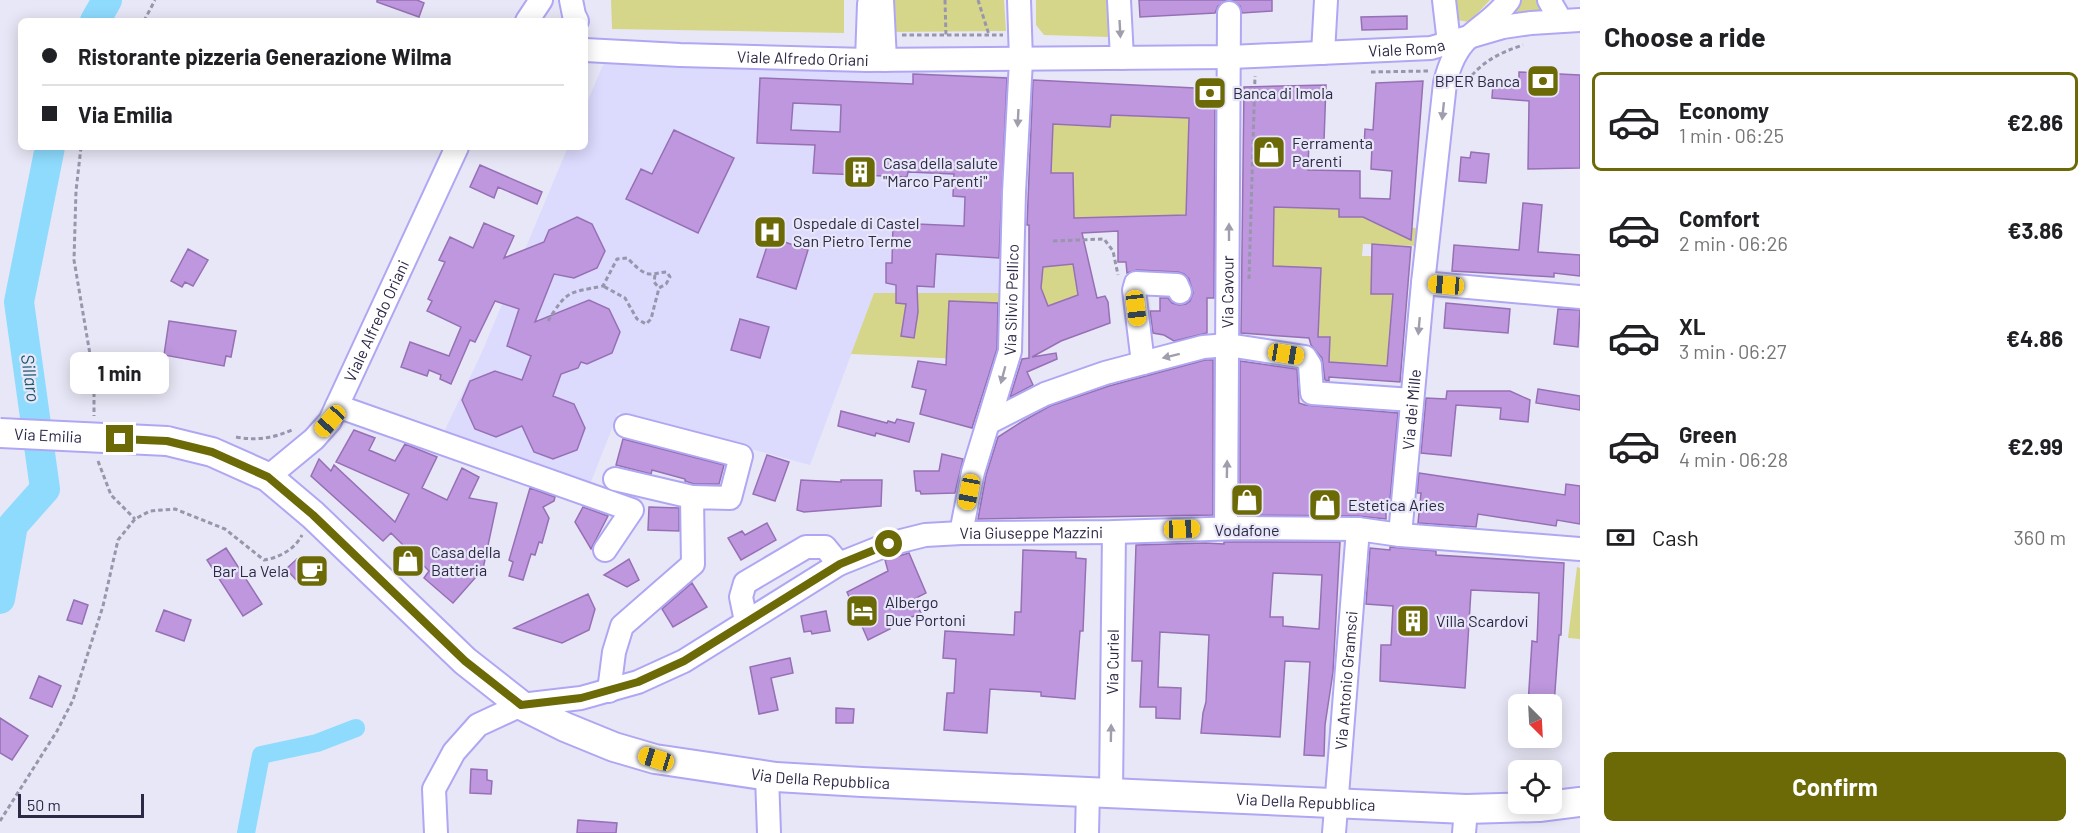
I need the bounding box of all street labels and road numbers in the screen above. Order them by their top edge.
street label: Viale Roma [1368,34,1447,60]
street label: Viale Alfredo Oriani [737,47,869,69]
street label: Via Silvio Pellico [1000,244,1022,356]
street label: Via Cavour [1217,255,1237,329]
street label: Viale Alfredo Oriani [340,257,412,385]
street label: Via dei Mille [1398,368,1424,451]
street label: Via Emilia [14,424,82,446]
street label: Via Giuseppe Mazzini [959,522,1103,542]
street label: Via Antonio Gramsci [1331,610,1360,751]
street label: Via Curiel [1102,629,1122,695]
street label: Via Della Repubblica [749,763,890,792]
street label: Via Della Repubblica [1236,789,1376,814]

